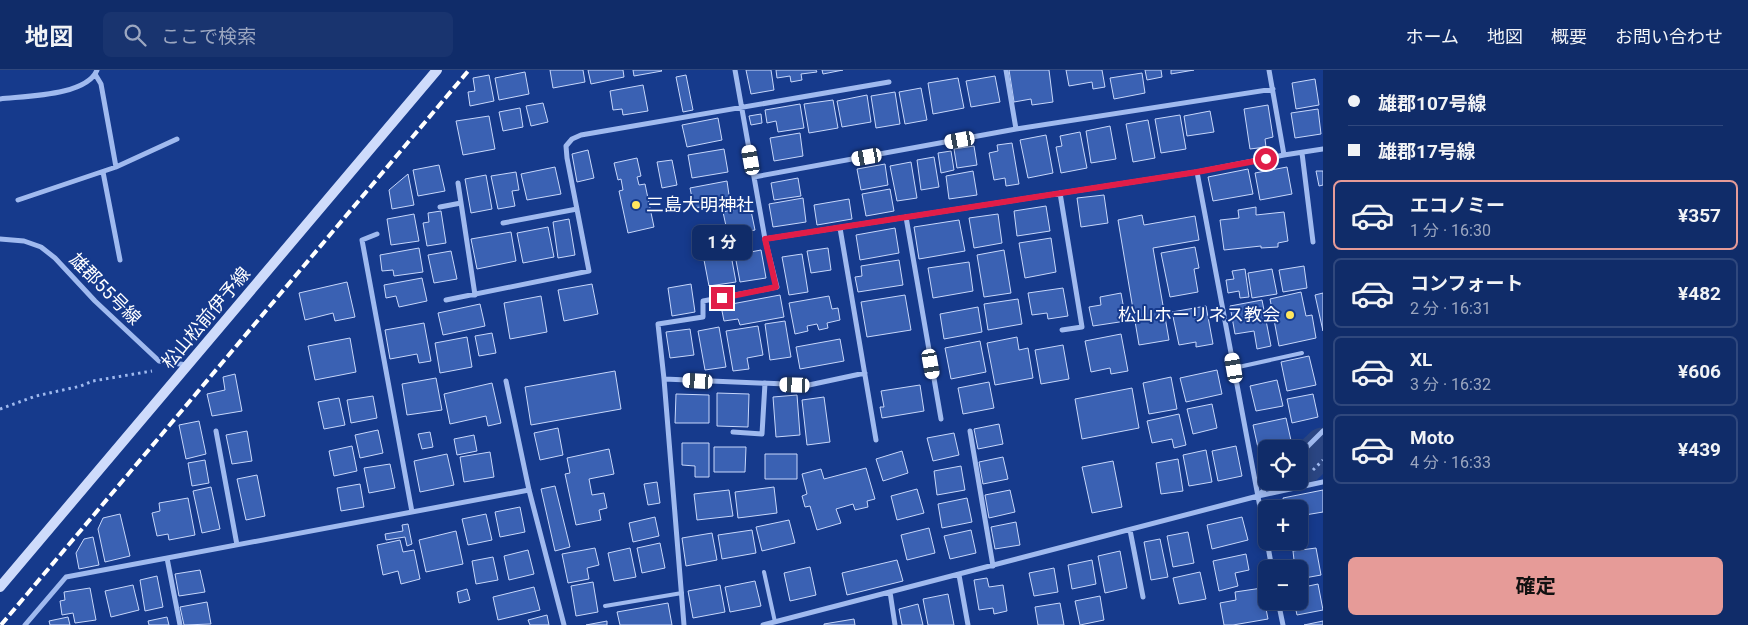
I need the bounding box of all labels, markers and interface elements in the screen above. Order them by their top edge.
search box [103,12,453,57]
icon: search [121,21,149,49]
text: 地図 [25,23,73,51]
text: ここで検索 [161,25,256,48]
text: ホーム [1406,26,1459,47]
text: 地図 [1487,26,1523,47]
text: 概要 [1551,26,1587,47]
text: お問い合わせ [1615,26,1723,47]
text: 雄郡107号線 [1378,92,1487,115]
car [943,130,976,150]
text: 雄郡17号線 [1378,140,1476,163]
car [741,144,760,176]
car [850,147,883,167]
route start [1255,148,1277,170]
icon: car [1350,193,1395,238]
place label: 三島大明神社 [646,194,754,215]
text: エコノミー [1410,194,1505,217]
marker: 三島大明神社 [630,199,642,211]
text: ¥357 [1678,204,1721,227]
text: 1 分 · 16:30 [1410,221,1491,240]
callout: 1 分 [692,226,752,260]
text: 1 分 [707,233,737,252]
street label: 雄郡55号線 [65,249,145,329]
street label: 松山松前伊予線 [157,263,254,373]
icon: car [1350,271,1395,316]
text: コンフォート [1410,272,1523,295]
text: ¥482 [1678,282,1721,305]
route end [711,287,733,309]
text: 2 分 · 16:31 [1410,299,1491,318]
place label: 松山ホーリネス教会 [1118,304,1280,325]
marker: 松山ホーリネス教会 [1284,309,1296,321]
car [921,348,940,380]
text: XL [1410,348,1432,371]
icon: car [1350,349,1395,394]
car [1224,352,1243,384]
text: ¥606 [1678,360,1721,383]
car [682,373,713,389]
text: 3 分 · 16:32 [1410,375,1491,394]
car [779,377,810,393]
text: Moto [1410,426,1454,449]
icon: car [1350,427,1395,472]
text: ¥439 [1678,438,1721,461]
map controls [1258,440,1308,610]
button: locate [1258,440,1308,490]
text: 4 分 · 16:33 [1410,453,1491,472]
button: + [1258,500,1308,550]
button: 確定 [1348,557,1723,615]
button: − [1258,560,1308,610]

